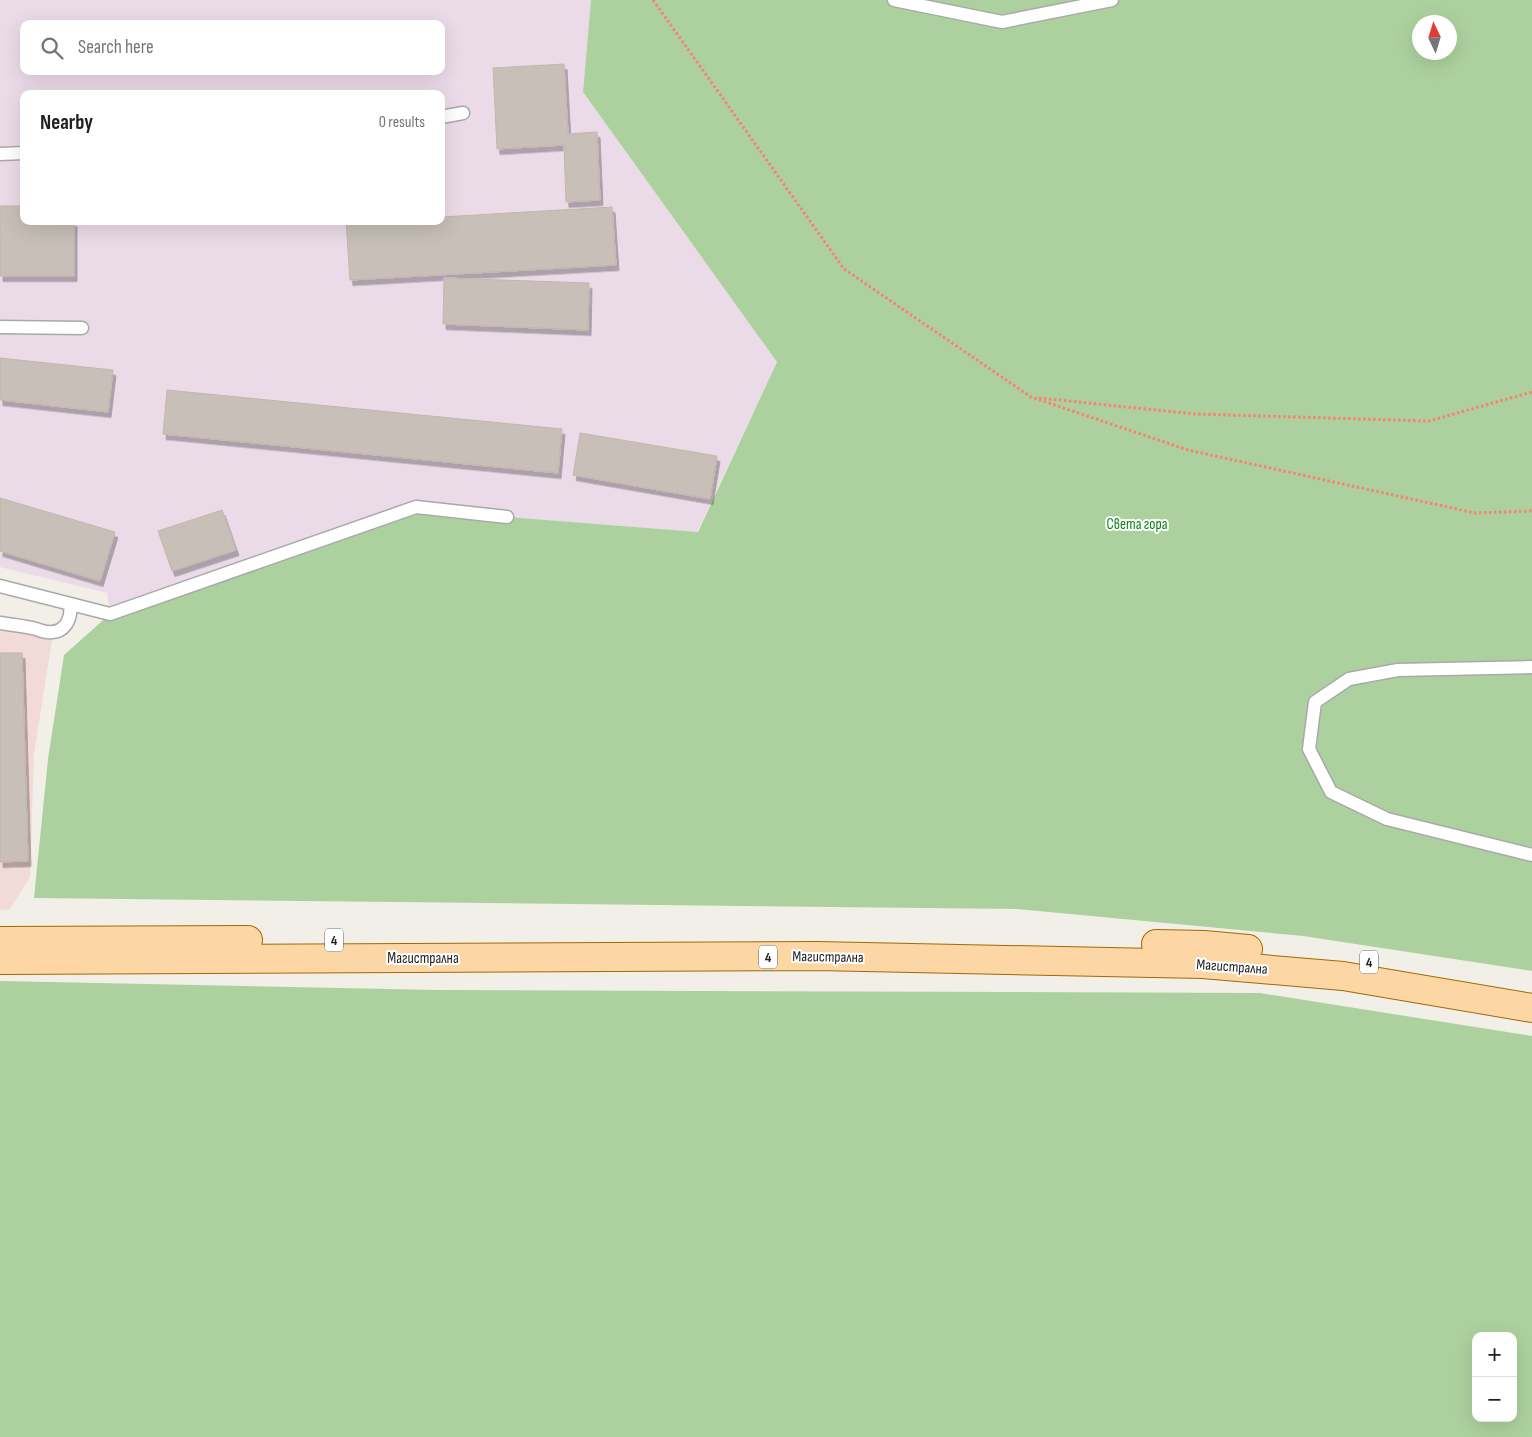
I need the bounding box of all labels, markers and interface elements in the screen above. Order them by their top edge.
north arrow [1412,15,1457,60]
search box [20,20,445,75]
icon: search [38,34,66,62]
text: Search here [78,36,154,59]
text: Nearby [40,110,93,135]
text: 0 results [379,113,425,132]
park label: Света гора [1106,515,1168,534]
road number: 4 [325,928,343,952]
road number: 4 [759,946,777,969]
street label: Магистрална [792,947,864,967]
street label: Магистрална [387,949,459,968]
road number: 4 [1360,950,1378,974]
street label: Магистрална [1196,955,1268,979]
map controls [1472,1332,1517,1422]
button: + [1472,1332,1517,1377]
button: − [1472,1377,1517,1422]

